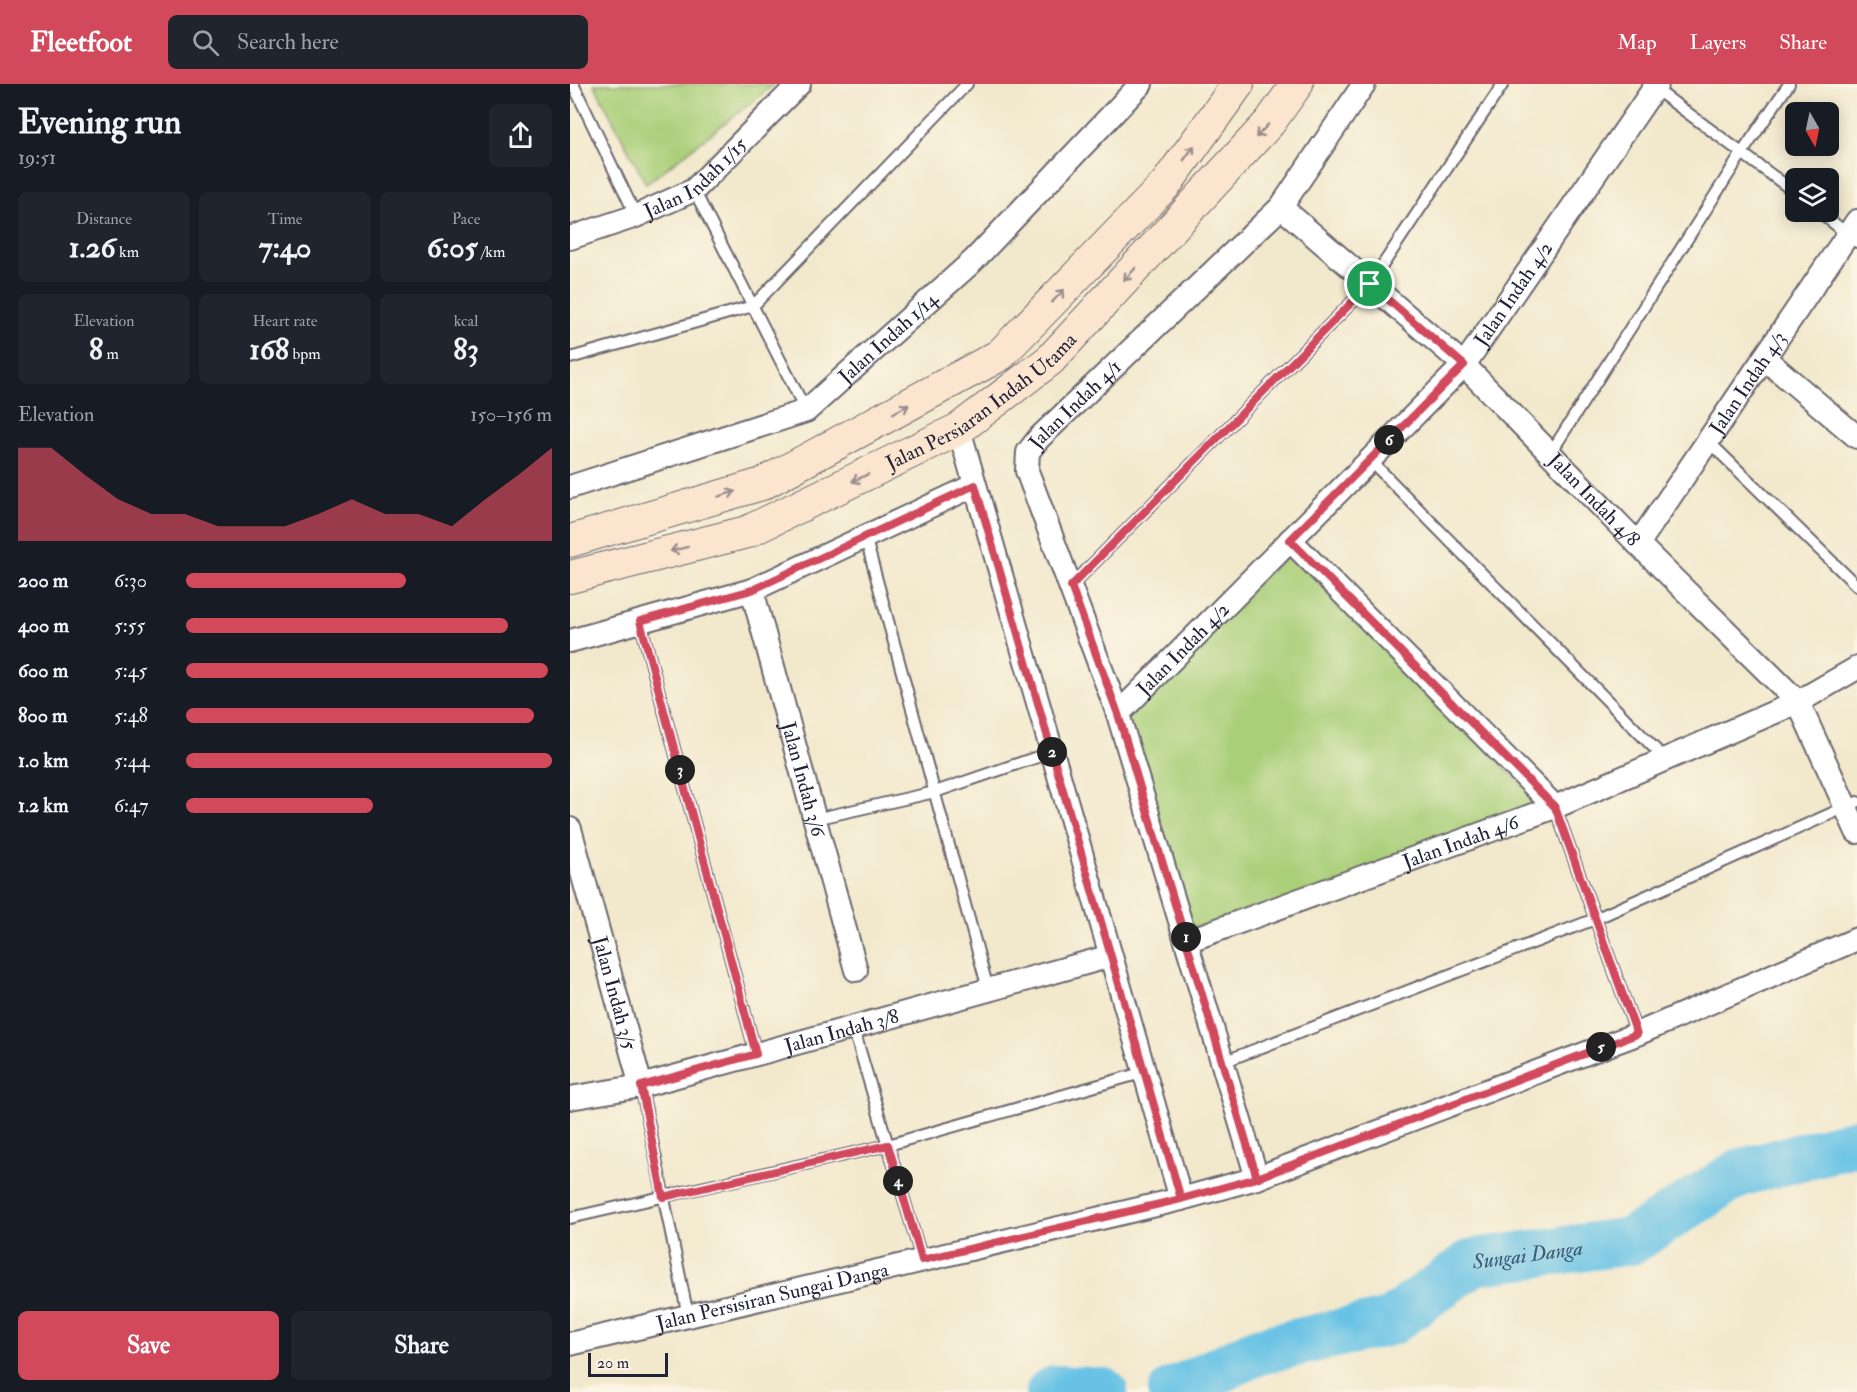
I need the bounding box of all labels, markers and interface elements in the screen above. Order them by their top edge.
search box [168,15,588,69]
text: Fleetfoot [30,25,132,60]
icon: search [189,26,222,59]
text: Search here [237,28,339,56]
text: Map [1617,29,1657,56]
text: Layers [1690,29,1746,56]
text: Share [1779,29,1827,56]
text: Evening run [18,102,181,143]
north arrow [1785,102,1839,156]
map controls [1785,102,1839,222]
button: share [489,104,552,167]
one-way arrow [1255,123,1269,138]
street label: Jalan Indah 1/15 [639,132,752,224]
text: 19:51 [18,145,56,170]
one-way arrow [1183,145,1195,161]
button: layers [1785,168,1839,222]
text: Distance [76,209,132,229]
text: Time [268,209,302,229]
text: Pace [452,209,480,229]
text: 1.26 [69,229,116,266]
text: 7:40 [259,229,311,266]
text: 6:05 [427,229,478,266]
street label: Jalan Indah 4/2 [1468,236,1558,352]
text: km [116,242,139,262]
text: /km [478,242,505,262]
pin [1344,258,1395,309]
one-way arrow [1123,266,1137,281]
icon: arrive [1353,267,1386,300]
street label: Jalan Indah 1/14 [832,285,944,389]
one-way arrow [1050,289,1065,304]
text: Elevation [74,311,134,331]
text: Heart rate [252,311,318,331]
text: kcal [454,311,478,331]
street label: Jalan Indah 4/3 [1703,326,1791,440]
street label: Jalan Persiaran Indah Utama [881,327,1082,476]
text: 8 [89,331,103,368]
text: 168 [249,331,289,368]
text: 83 [453,331,479,368]
text: m [103,344,119,364]
text: bpm [289,344,321,364]
street label: Jalan Indah 4/1 [1022,354,1126,454]
text: Elevation [18,402,94,427]
text: 150–156 m [470,402,552,427]
one-way arrow [892,403,909,415]
pin: 6 [1374,425,1404,455]
text: 6 [1385,430,1393,450]
street label: Jalan Indah 4/8 [1543,446,1646,551]
one-way arrow [851,472,869,484]
one-way arrow [717,488,736,499]
one-way arrow [670,544,689,556]
text: 200 m [18,568,68,593]
text: 6:30 [114,568,147,593]
street label: Jalan Indah 4/2 [1130,597,1234,701]
text: 400 m [18,613,69,638]
text: 5:55 [114,613,145,638]
text: 600 m [18,658,68,683]
text: 5:45 [114,658,147,683]
text: 800 m [18,703,68,728]
text: 5:48 [114,703,148,728]
street label: Jalan Indah 3/6 [776,718,832,840]
pin: 2 [1037,737,1067,767]
text: 2 [1048,742,1056,762]
text: 1.0 km [18,748,69,773]
text: 5:44 [114,748,149,773]
pin: 3 [665,755,695,785]
text: 3 [677,760,683,780]
text: 1.2 km [18,793,68,818]
text: 6:47 [114,793,149,818]
street label: Jalan Indah 4/6 [1398,809,1523,874]
pin: 1 [1171,922,1201,952]
text: 1 [1183,927,1189,947]
street label: Jalan Indah 3/5 [587,932,643,1053]
street label: Jalan Indah 3/8 [781,1003,901,1059]
pin: 5 [1586,1032,1616,1062]
text: 5 [1597,1037,1605,1057]
pin: 4 [883,1166,913,1196]
text: 4 [894,1171,902,1191]
water label: Sungai Danga [1470,1234,1585,1276]
street label: Jalan Persisiran Sungai Danga [653,1256,892,1336]
button: Save [18,1311,279,1380]
button: Share [291,1311,552,1380]
scale bar [588,1350,668,1378]
text: 20 m [597,1353,629,1373]

